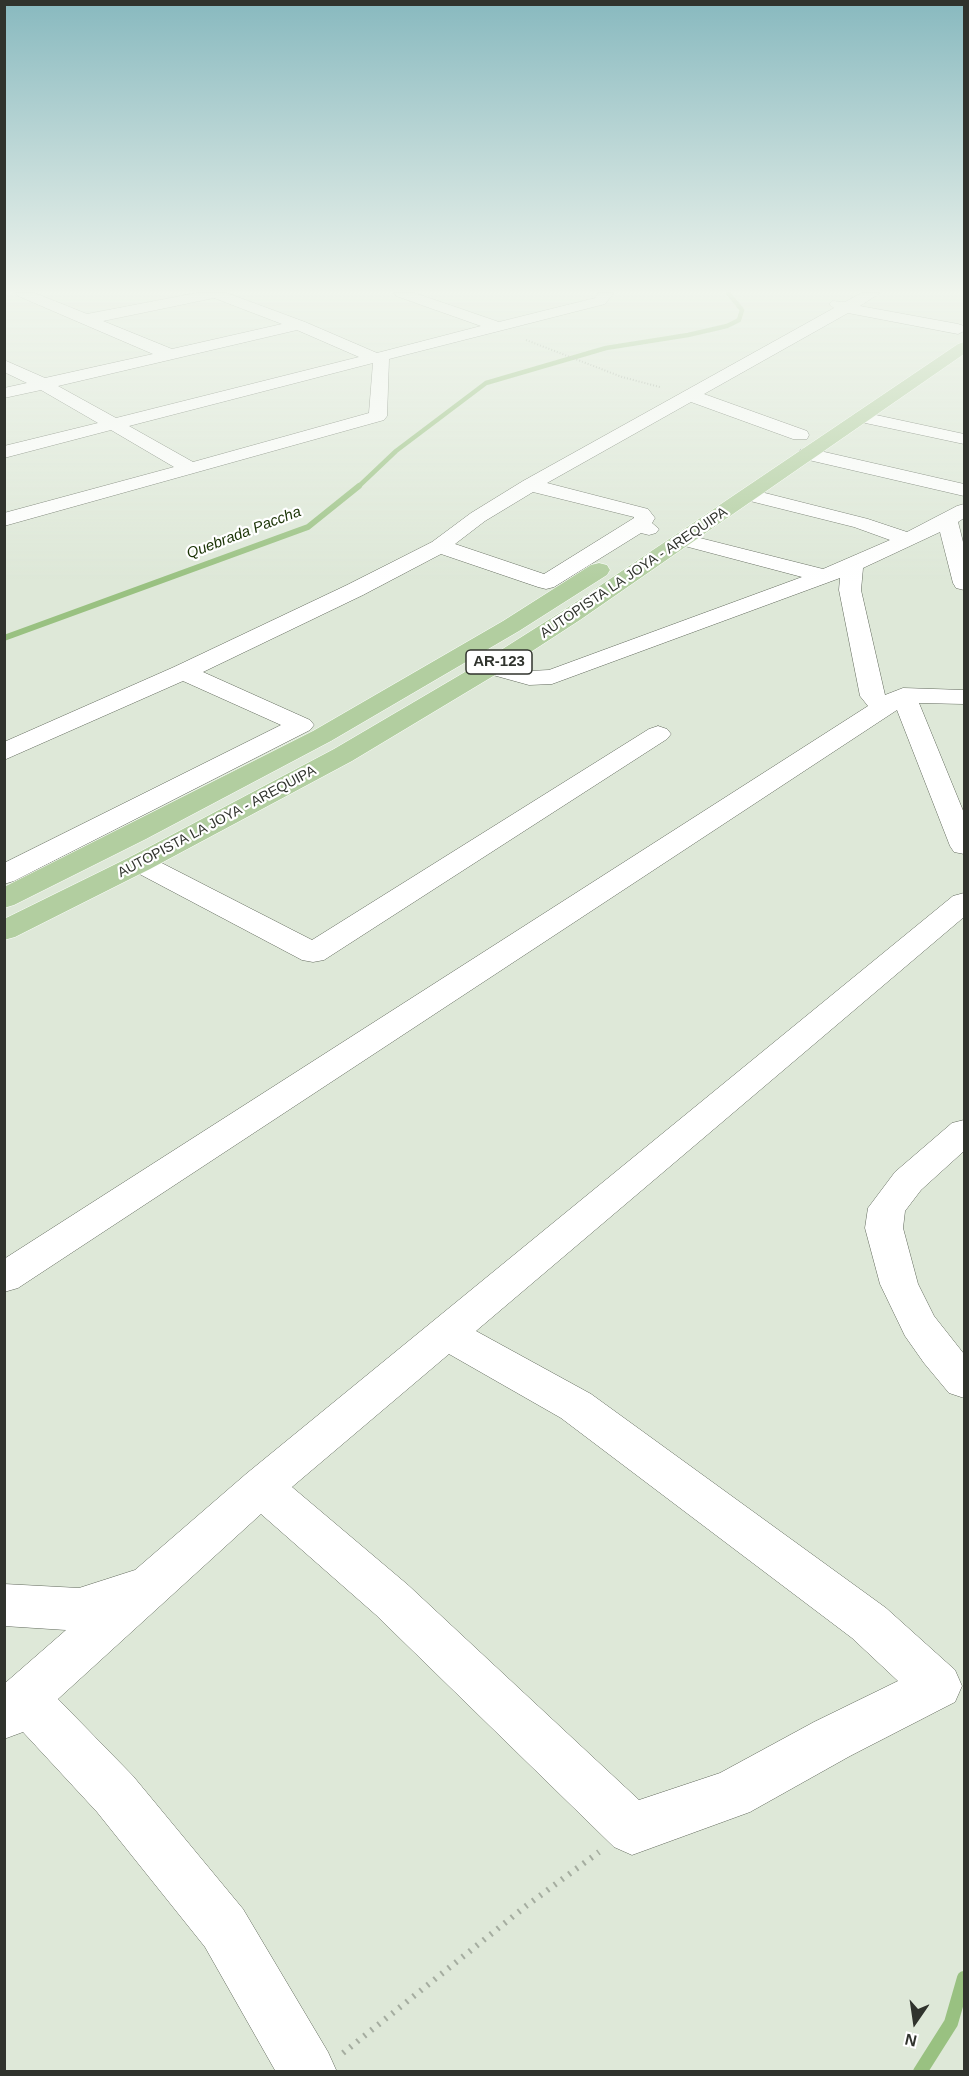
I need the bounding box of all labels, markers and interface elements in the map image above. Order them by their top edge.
water label: Quebrada Paccha [184,503,304,563]
street label: AUTOPISTA LA JOYA - AREQUIPA [537,504,731,642]
road number: AR-123 [466,650,532,674]
street label: AUTOPISTA LA JOYA - AREQUIPA [115,762,319,882]
north arrow [885,1992,945,2052]
text: N [903,2030,918,2050]

